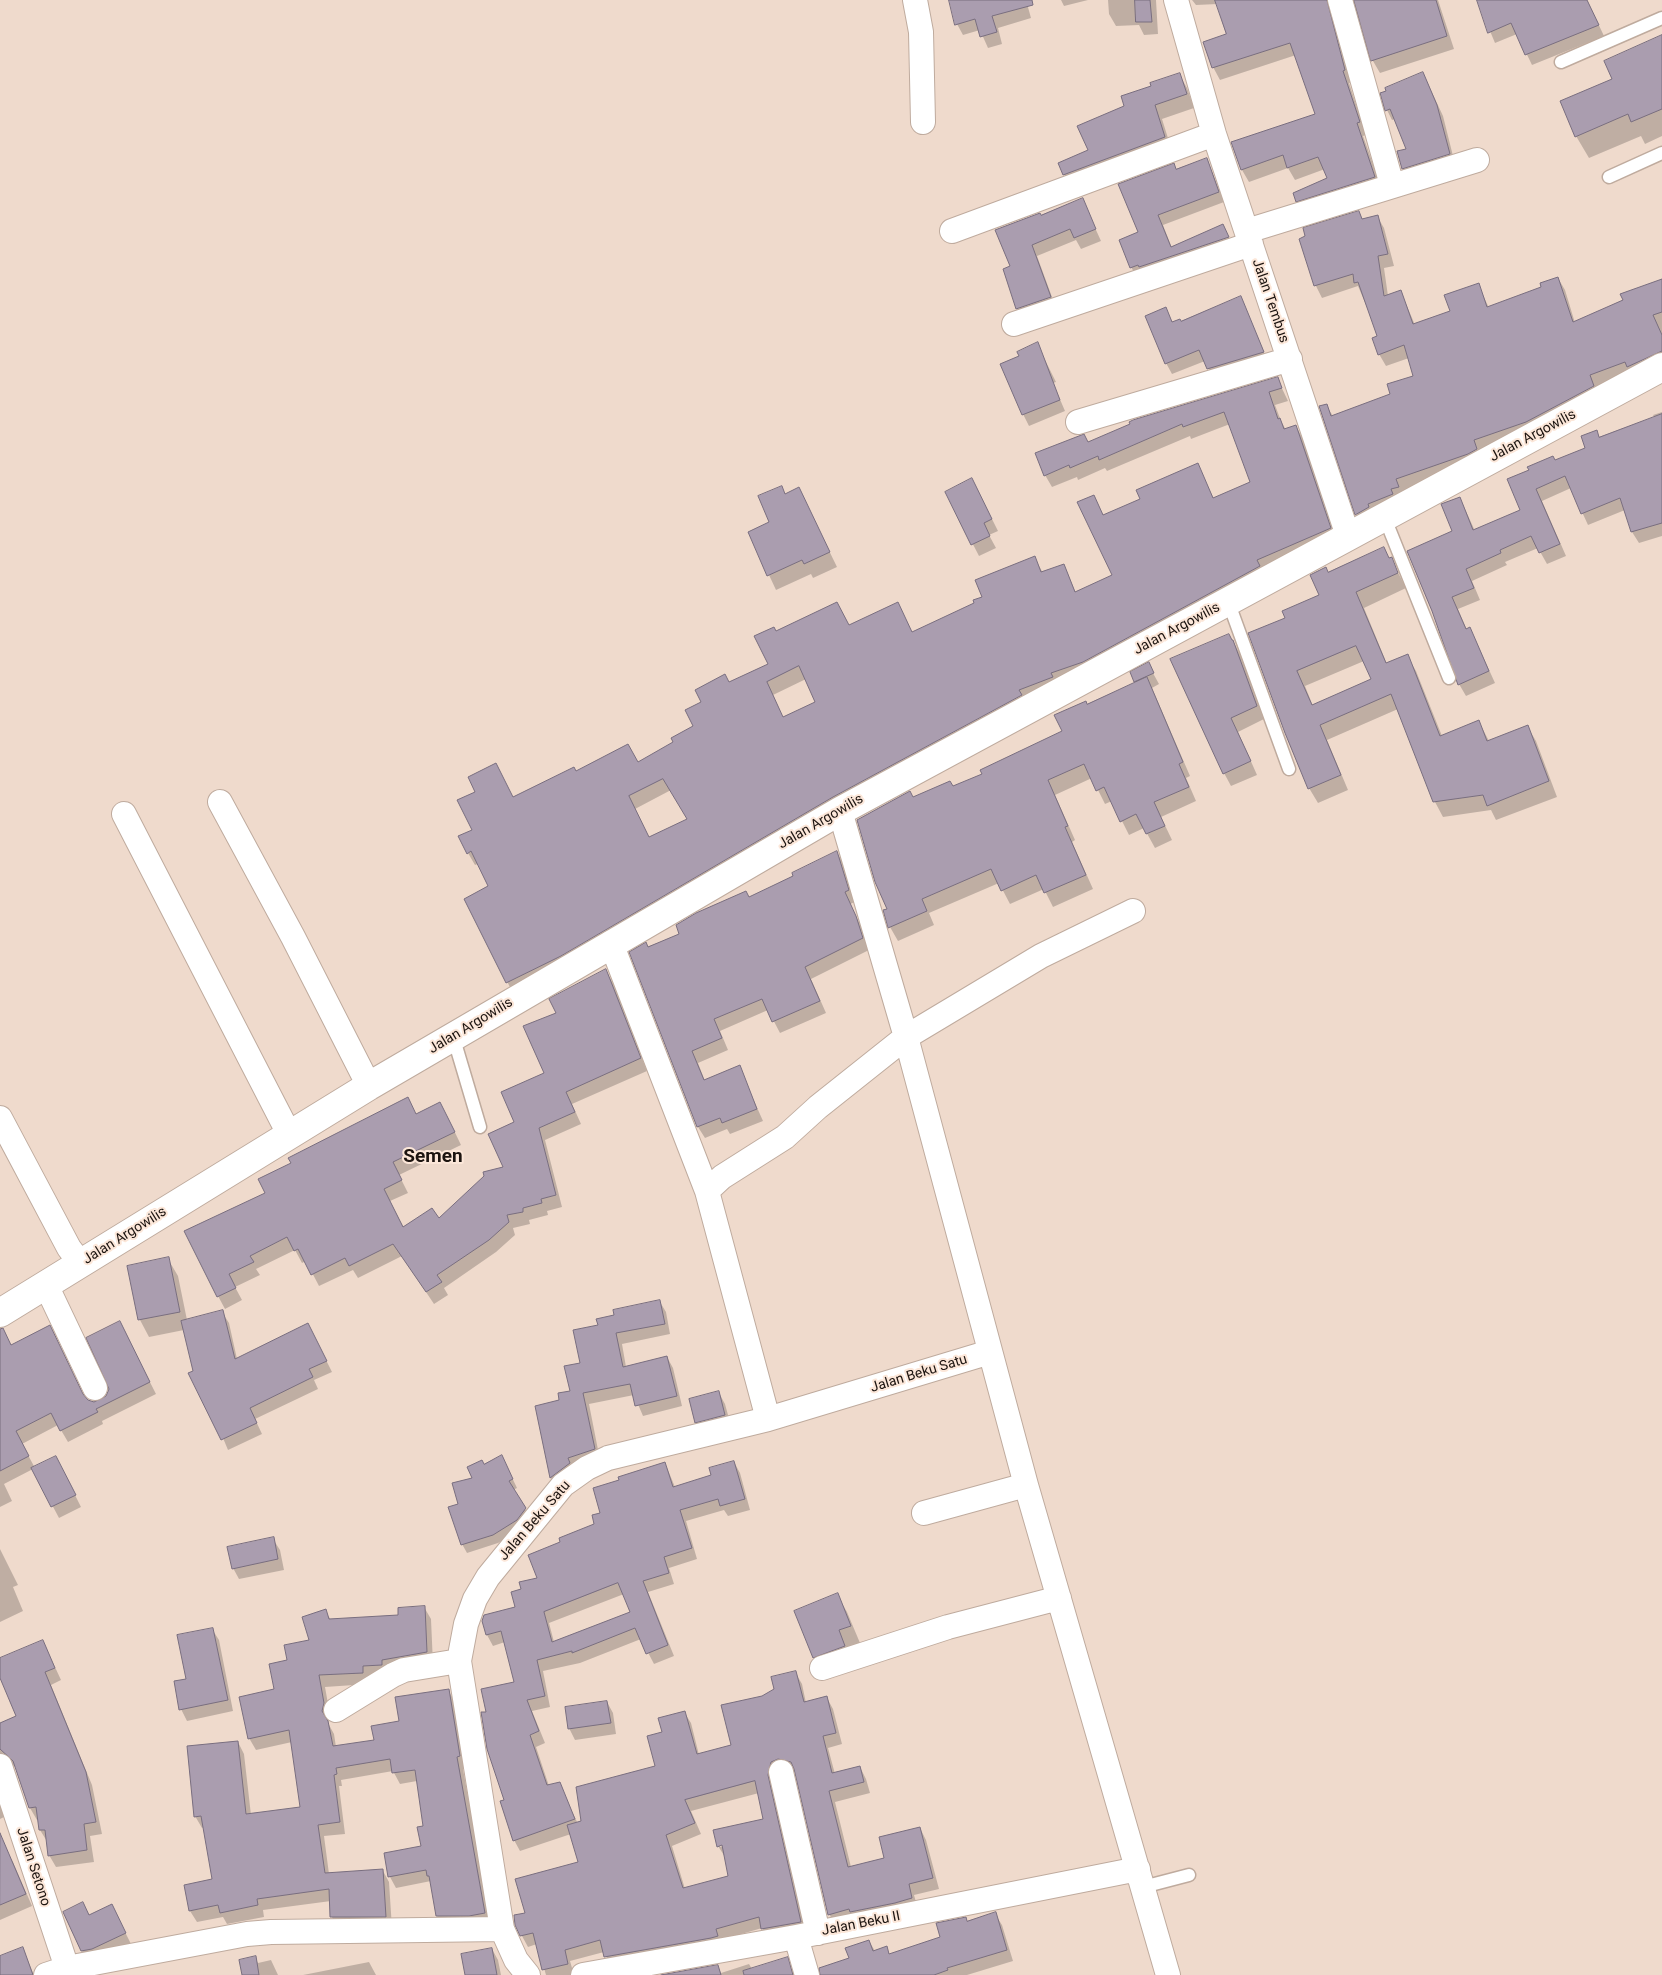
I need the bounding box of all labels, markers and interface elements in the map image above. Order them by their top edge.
street label: Jalan Tembus [1248,257,1292,345]
street label: Jalan Argowilis [1487,406,1579,466]
street label: Jalan Argowilis [1131,599,1223,659]
street label: Jalan Argowilis [776,791,866,853]
street label: Jalan Argowilis [426,994,516,1058]
district label: Semen [403,1146,463,1168]
street label: Jalan Argowilis [80,1204,170,1268]
street label: Jalan Beku Satu [869,1351,969,1397]
street label: Jalan Beku Satu [496,1478,574,1564]
street label: Jalan Setono [12,1826,54,1908]
street label: Jalan Beku II [820,1908,902,1940]

